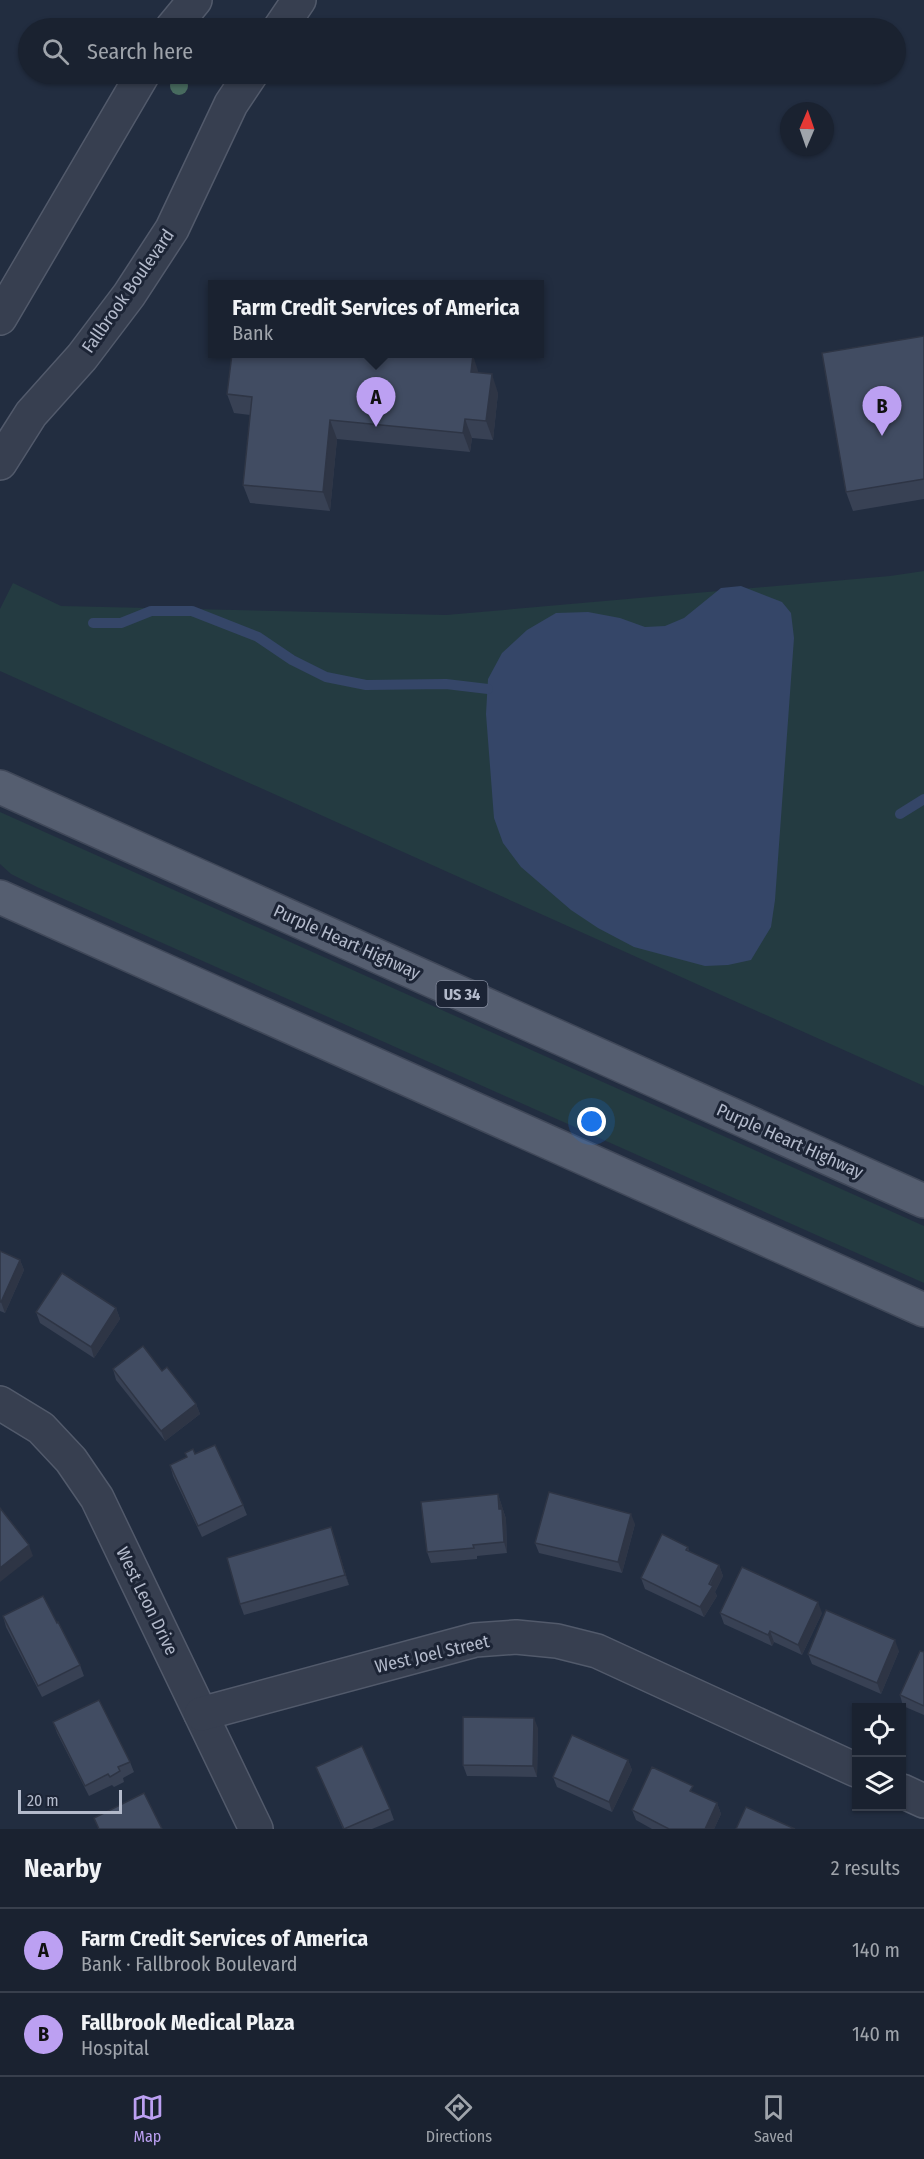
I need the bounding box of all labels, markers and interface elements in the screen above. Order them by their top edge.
search box [18,18,906,84]
icon: search [39,35,72,68]
text: Search here [87,38,193,65]
north arrow [780,102,834,156]
street label: Fallbrook Boulevard [77,225,179,357]
popup [208,280,544,358]
text: Farm Credit Services of America [232,294,520,321]
text: Bank [232,321,273,345]
pin: A [356,378,395,427]
pin: B [862,386,902,436]
street label: Purple Heart Highway [270,900,424,984]
road number: US 34 [436,981,488,1007]
street label: Purple Heart Highway [713,1099,867,1183]
your location [577,1107,606,1136]
street label: West Leon Drive [111,1543,183,1659]
street label: West Joel Street [373,1630,491,1678]
map controls [852,1703,906,1811]
button: locate [852,1703,906,1757]
button: layers [852,1757,906,1811]
scale bar [18,1787,122,1814]
text: 20 m [27,1791,58,1810]
text: Nearby [24,1853,101,1884]
text: 2 results [831,1856,900,1880]
text: Farm Credit Services of America [81,1925,368,1952]
text: A [38,1938,49,1962]
text: 140 m [852,1938,900,1962]
text: Bank · Fallbrook Boulevard [81,1952,298,1976]
text: Fallbrook Medical Plaza [81,2009,295,2036]
text: B [38,2022,49,2046]
text: 140 m [852,2022,900,2046]
text: Hospital [81,2036,149,2060]
tab: Map [131,2091,164,2146]
tab: Directions [426,2091,492,2146]
tab: Saved [754,2091,793,2146]

